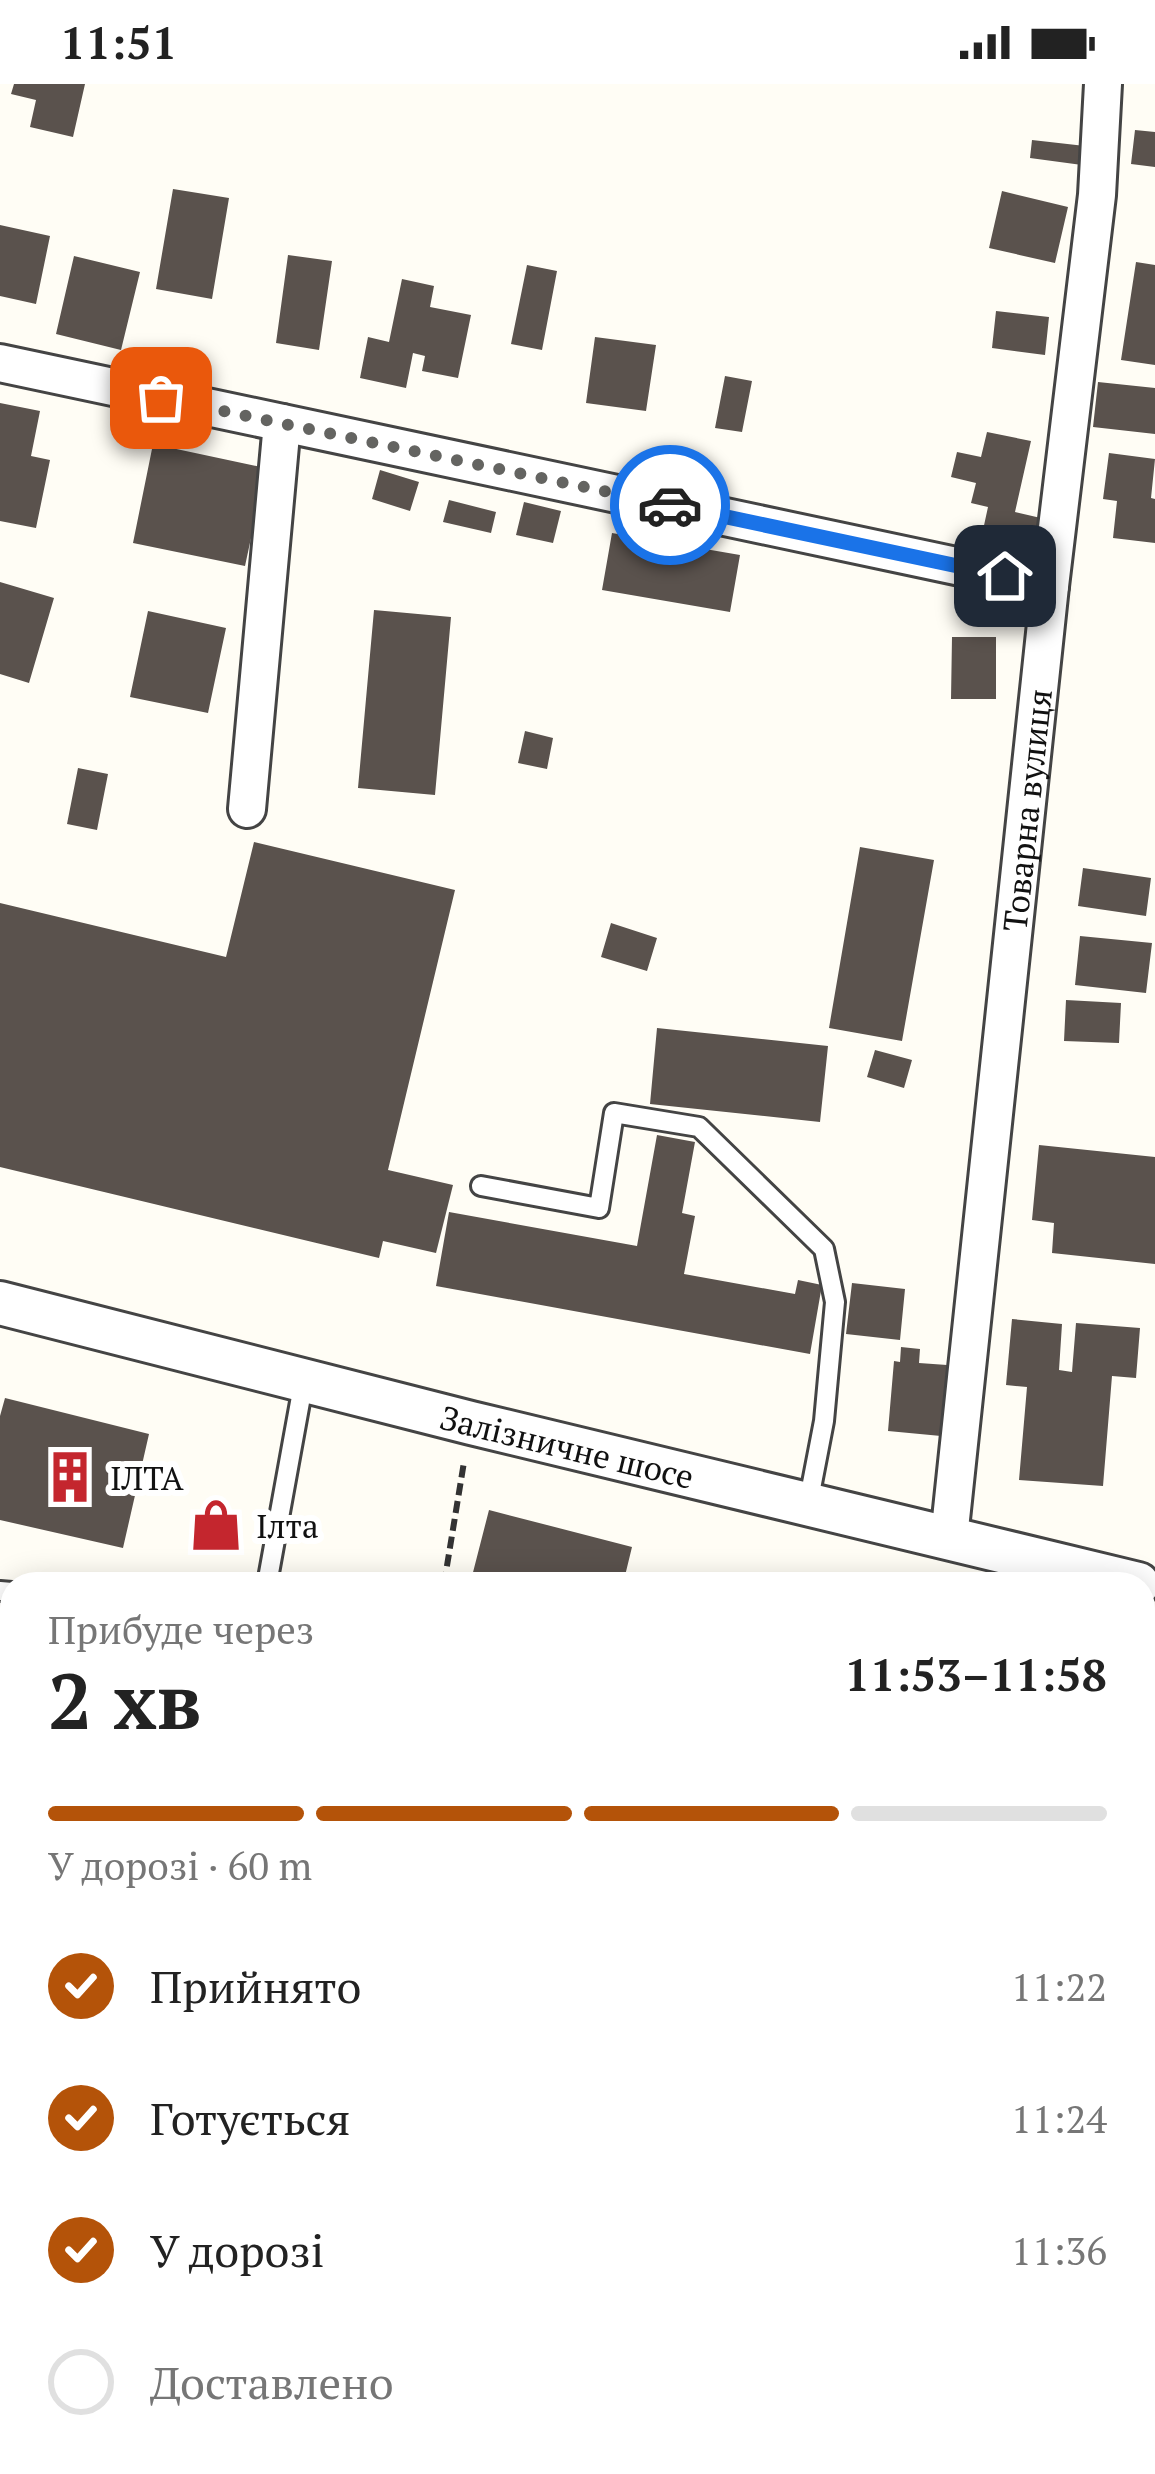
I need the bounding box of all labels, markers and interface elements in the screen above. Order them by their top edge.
text: 11:51 [60,12,177,72]
pin [110,347,212,449]
icon: bag [128,365,194,431]
courier [610,445,730,565]
icon: car [637,472,703,538]
pin [954,525,1056,627]
icon: home [972,543,1038,609]
street label: Товарна вулиця [992,687,1060,933]
street label: Залізничне шосе [436,1395,698,1498]
building icon: ІЛТА [41,1448,99,1506]
place label: ІЛТА [110,1456,184,1499]
shop icon: Ілта [187,1496,245,1554]
place label: Ілта [256,1504,319,1547]
text: Прибуде через [48,1603,314,1655]
text: 11:53–11:58 [845,1644,1107,1704]
text: 2 хв [48,1648,202,1751]
text: У дорозі · 60 m [48,1839,312,1891]
icon: check [48,1953,114,2019]
text: Прийнято [150,1956,361,2016]
text: 11:22 [1011,1960,1107,2012]
icon: check [48,2085,114,2151]
text: Готується [150,2088,350,2148]
text: 11:24 [1011,2092,1107,2144]
icon: check [48,2217,114,2283]
text: У дорозі [150,2220,324,2280]
text: 11:36 [1011,2224,1107,2276]
text: Доставлено [150,2352,394,2412]

